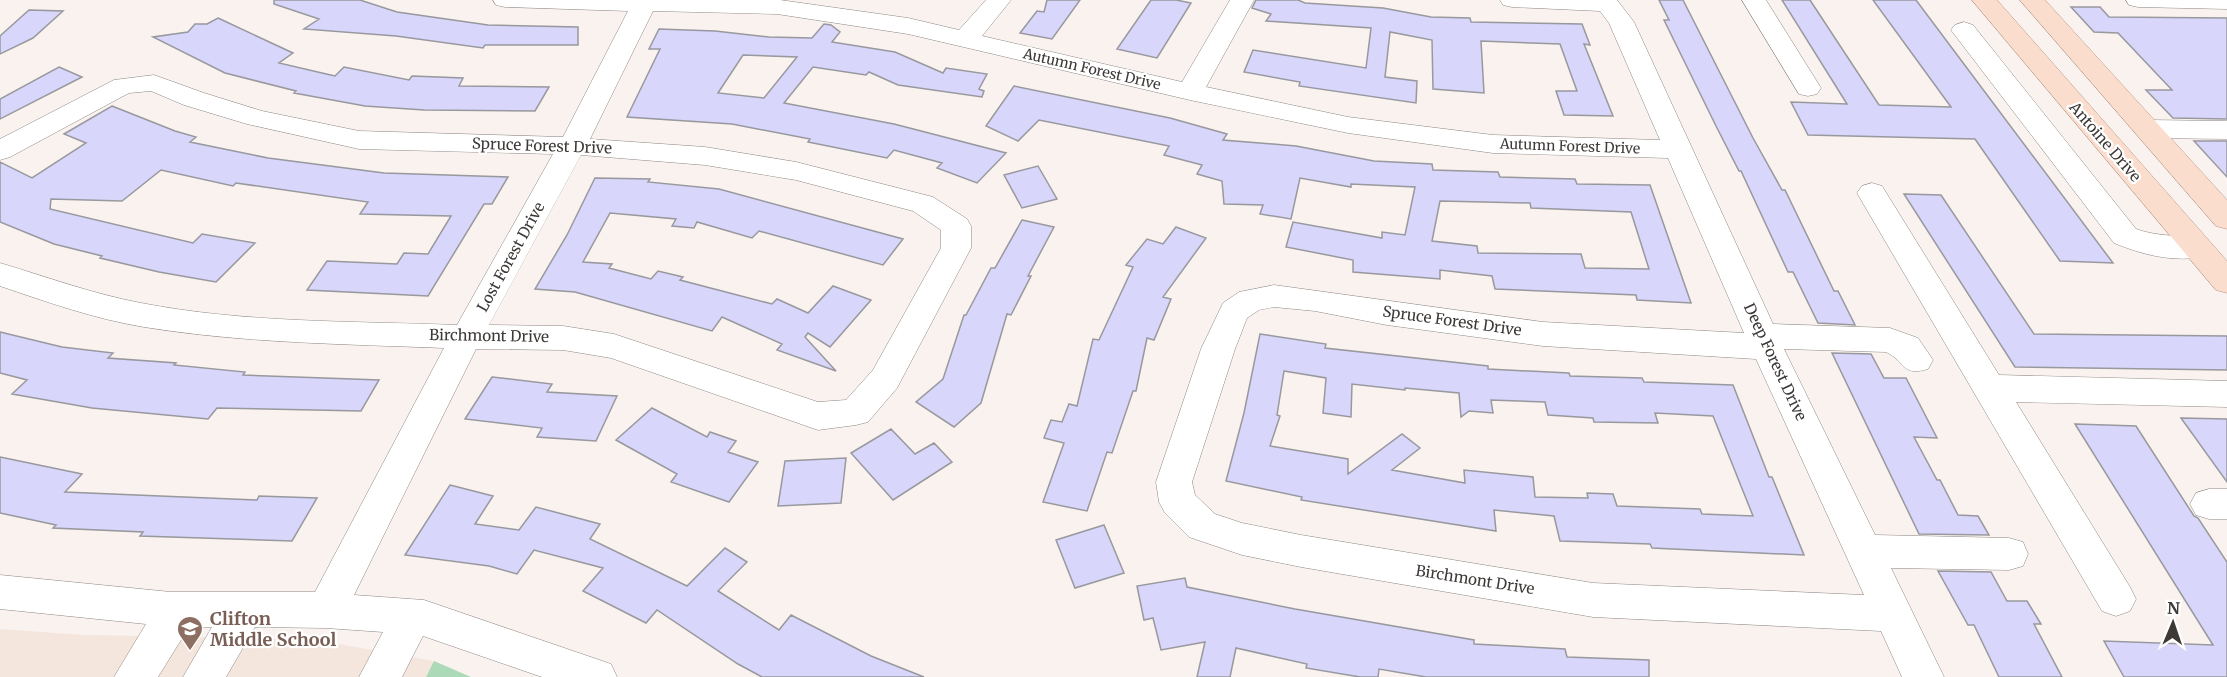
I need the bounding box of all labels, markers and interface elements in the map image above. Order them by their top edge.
street label: Autumn Forest Drive [1021,44,1162,94]
street label: Antoine Drive [2065,97,2145,186]
street label: Spruce Forest Drive [472,134,613,157]
street label: Autumn Forest Drive [1499,135,1640,157]
street label: Lost Forest Drive [473,199,549,315]
street label: Deep Forest Drive [1740,300,1811,424]
street label: Spruce Forest Drive [1381,301,1523,340]
street label: Birchmont Drive [429,325,549,346]
street label: Birchmont Drive [1414,561,1536,598]
north arrow [2143,593,2203,653]
text: N [2167,598,2181,618]
place label: Clifton Middle School [210,607,336,651]
school or university icon: Clifton Middle School [175,614,205,652]

